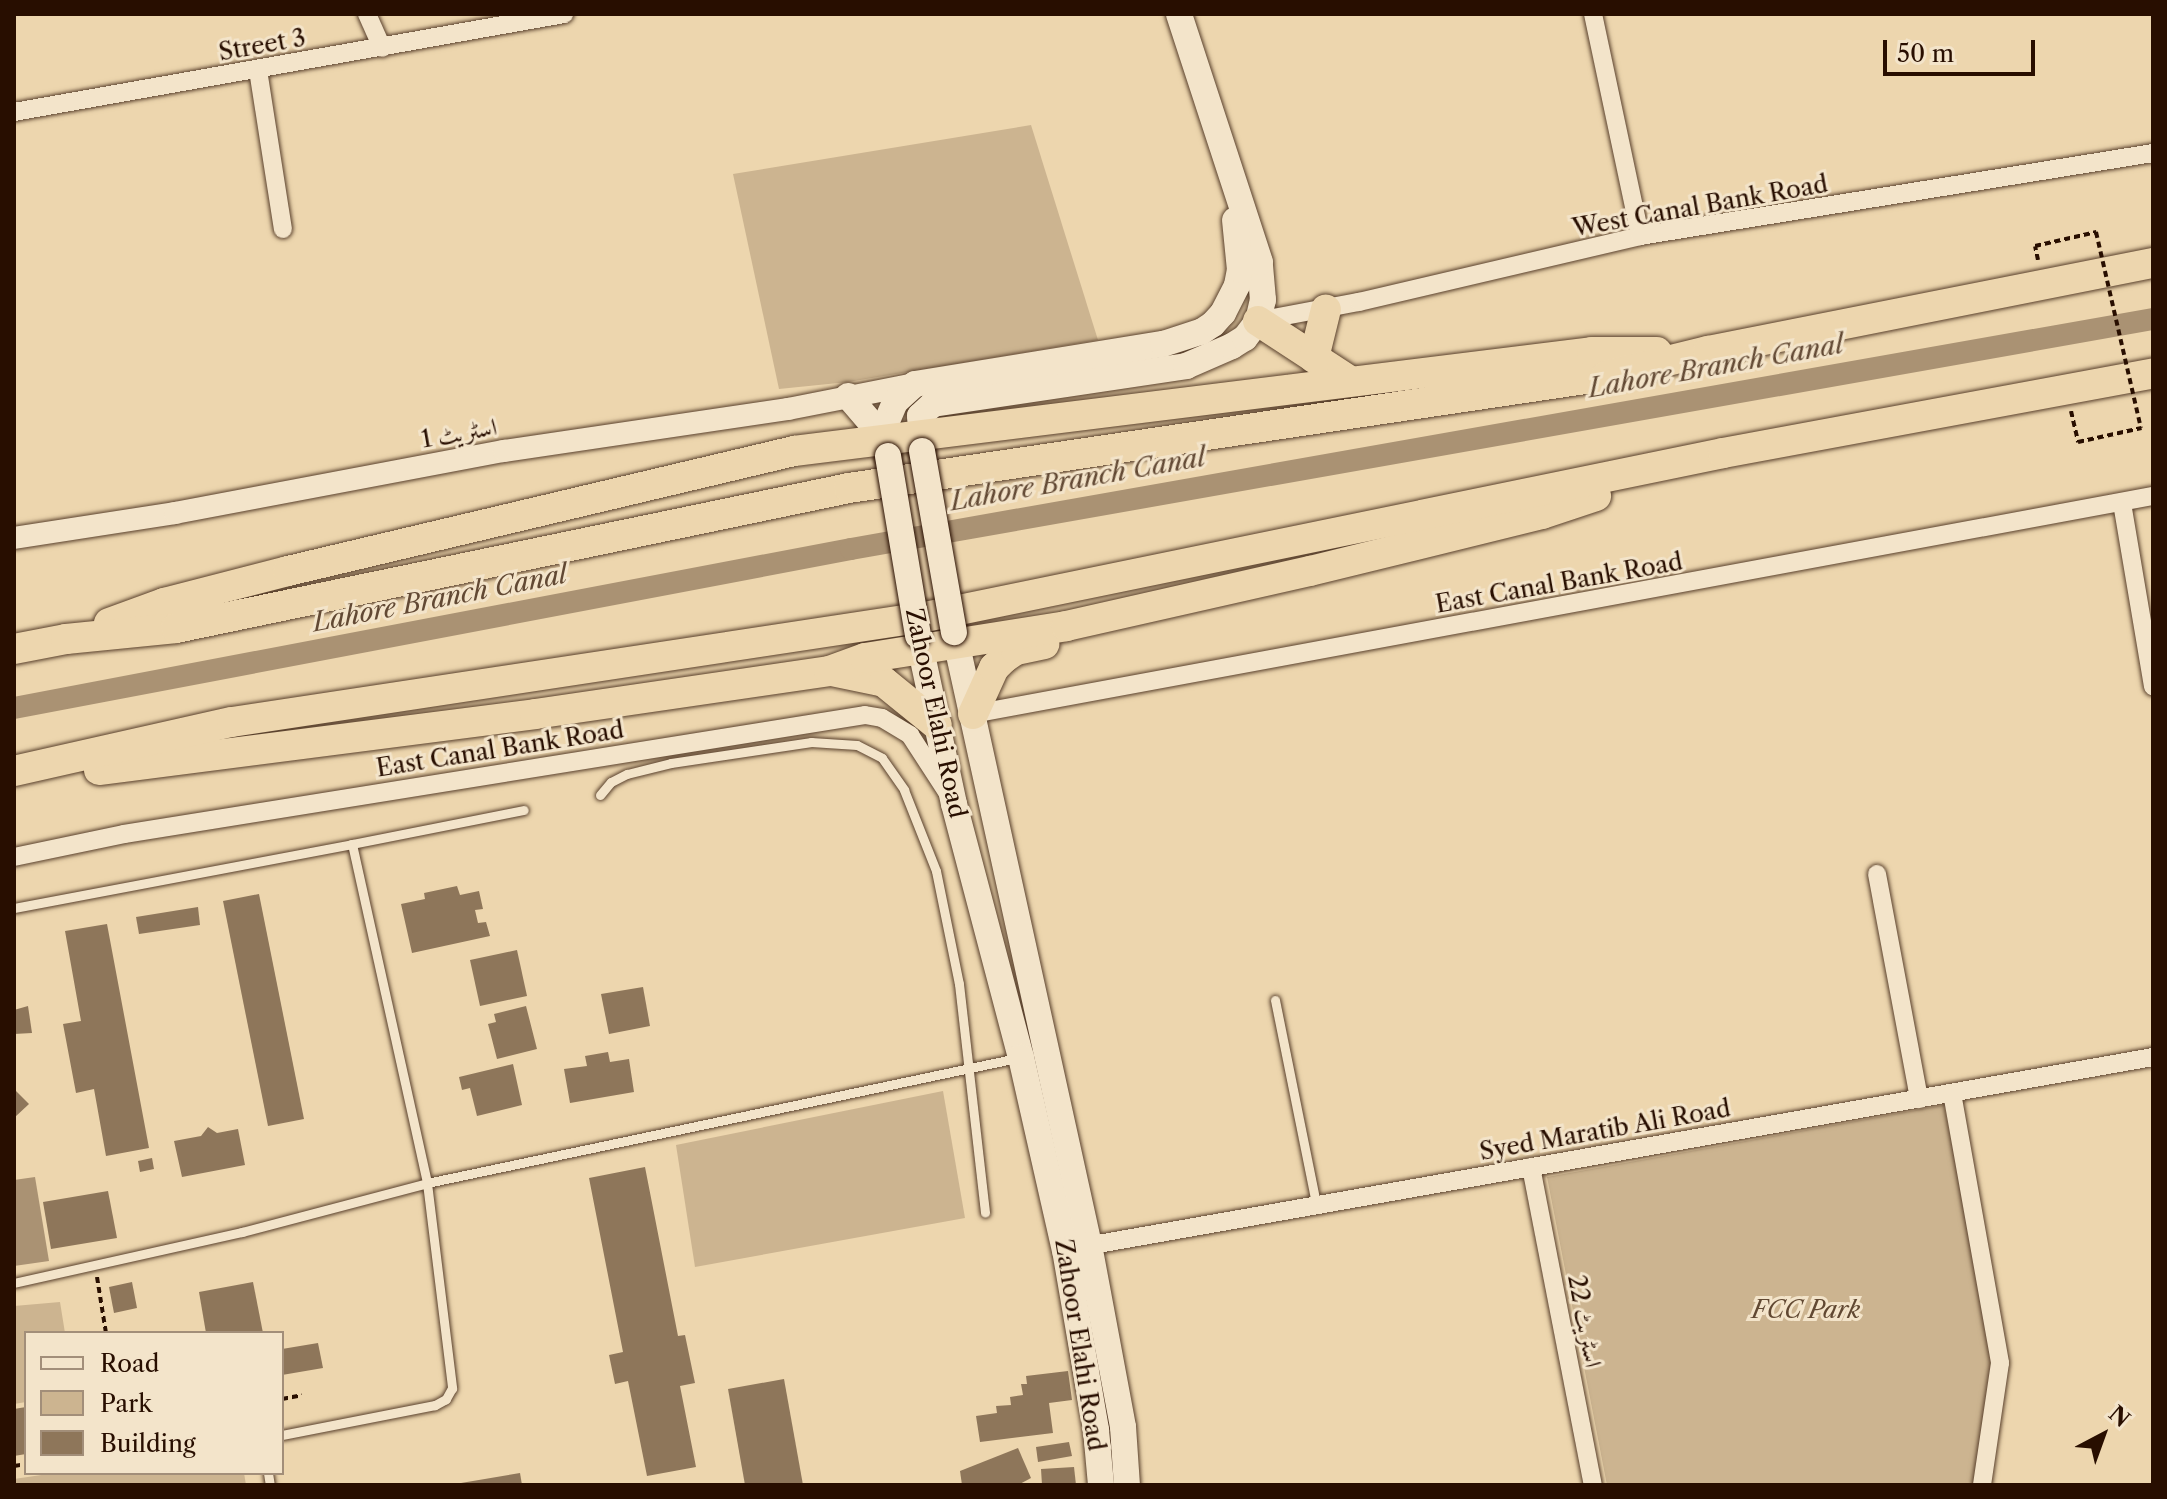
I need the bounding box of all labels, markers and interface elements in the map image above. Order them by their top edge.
street label: Street 3 [216,23,308,67]
scale bar [1887,24,2039,74]
text: 50 m [1897,39,1954,68]
street label: West Canal Bank Road [1570,169,1830,243]
water label: Lahore Branch Canal [1586,329,1846,405]
street label: اسٹریٹ 1 [419,412,499,454]
water label: Lahore Branch Canal [948,442,1208,518]
street label: East Canal Bank Road [1433,547,1685,619]
water label: Lahore Branch Canal [310,559,570,639]
street label: Zahoor Elahi Road [900,605,972,821]
street label: East Canal Bank Road [374,715,626,783]
street label: Syed Maratib Ali Road [1477,1094,1733,1166]
street label: Zahoor Elahi Road [1049,1237,1111,1453]
street label: اسٹریٹ 22 [1562,1272,1608,1370]
park label: FCC Park [1752,1296,1860,1324]
legend [24,1331,284,1475]
text: Road [100,1349,159,1378]
text: Park [100,1389,152,1418]
north arrow [2063,1395,2143,1475]
text: N [2103,1400,2135,1433]
text: Building [100,1429,196,1458]

